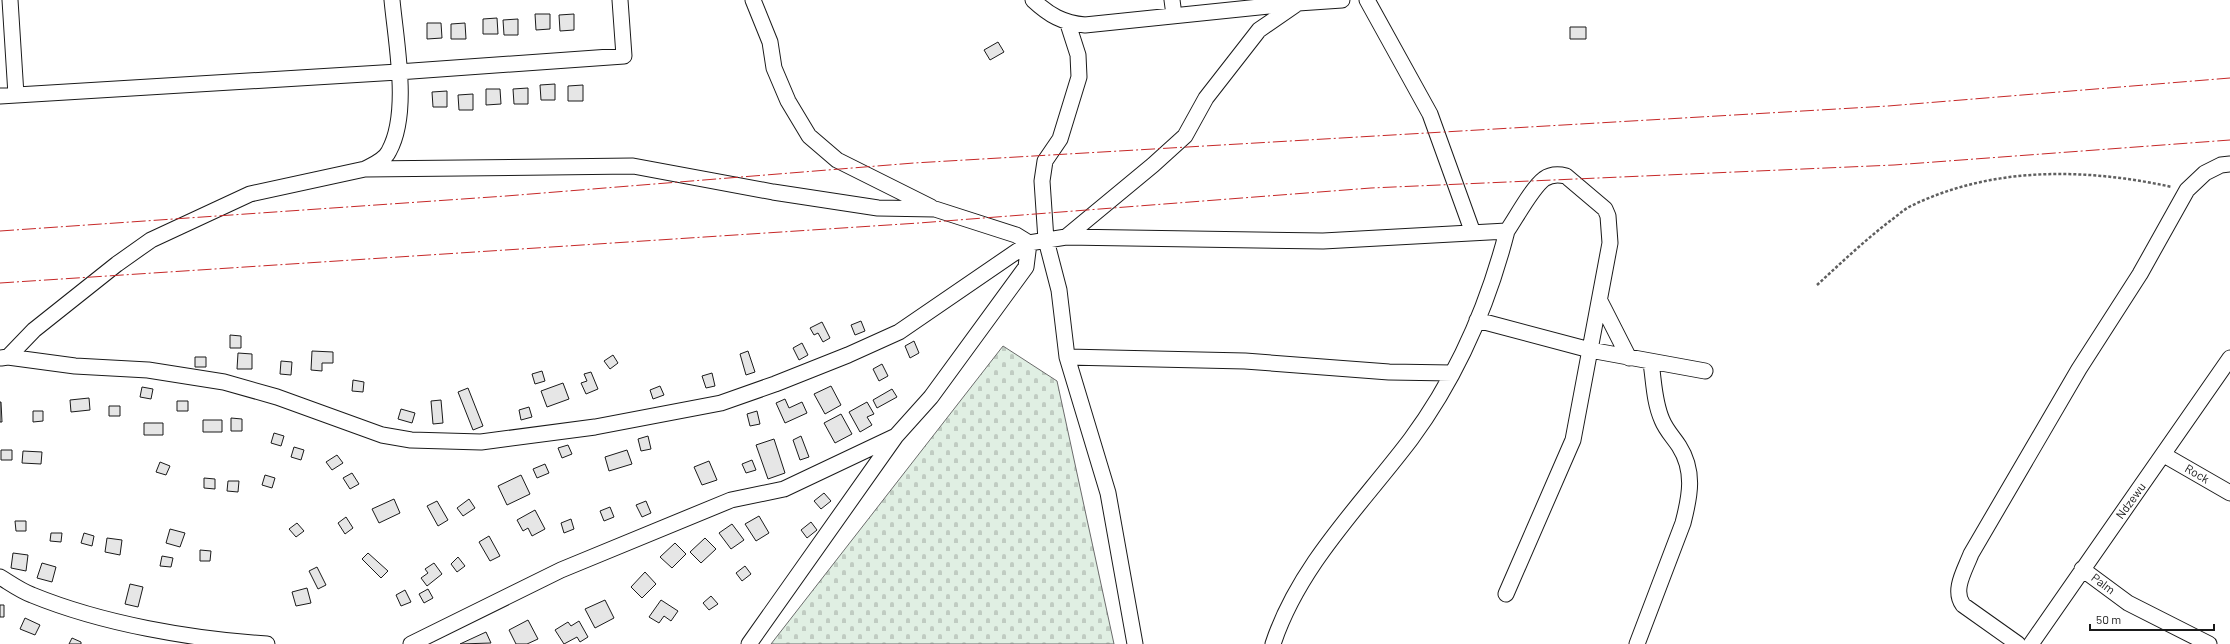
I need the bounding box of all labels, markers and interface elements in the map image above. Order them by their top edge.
street label: Rock [2183,461,2212,486]
street label: Ndzewu [2112,480,2148,521]
street label: Palm [2089,570,2118,597]
scale bar [2090,606,2214,632]
text: 50 m [2096,612,2121,626]

